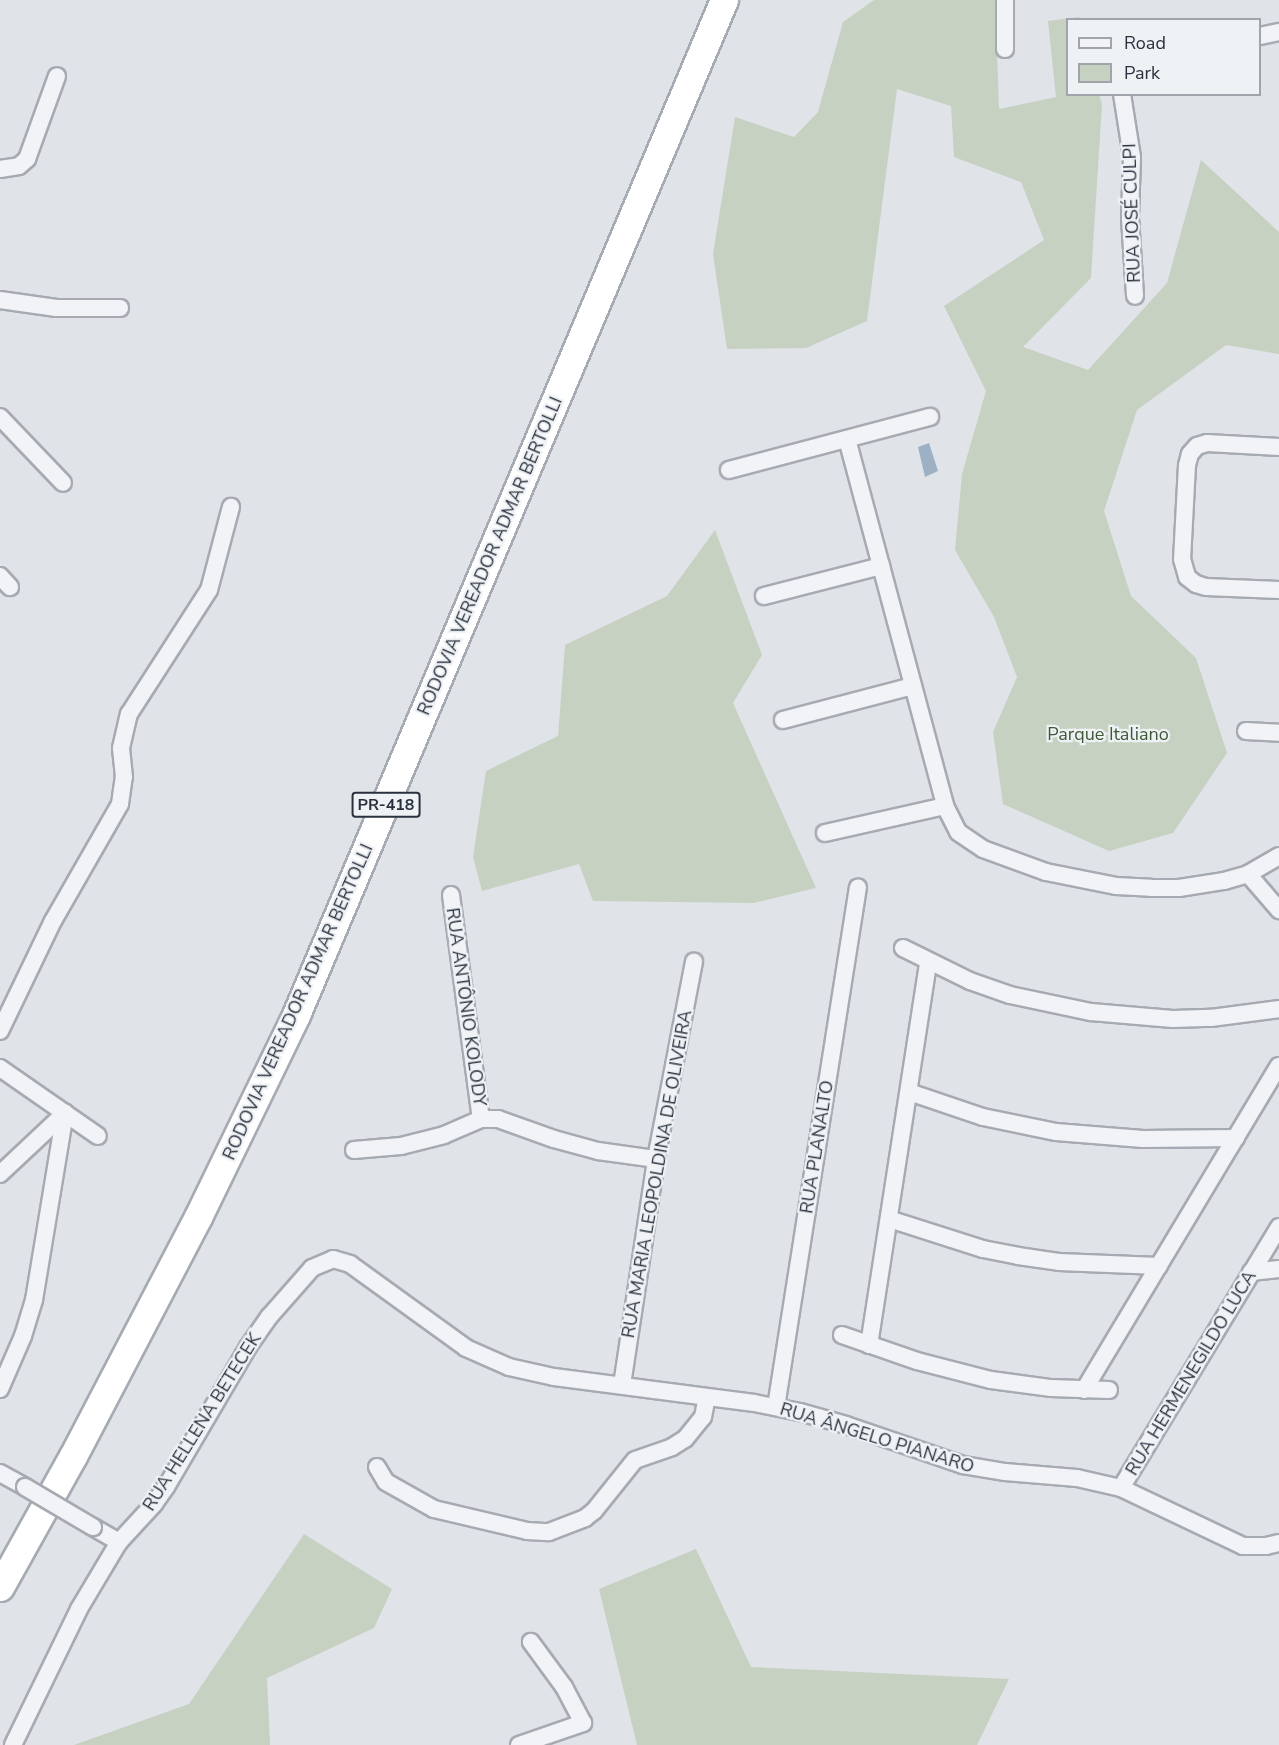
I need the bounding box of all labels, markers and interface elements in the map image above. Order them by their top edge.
legend [1066,18,1261,96]
text: Road [1124,31,1166,55]
text: Park [1124,61,1160,85]
street label: RUA JOSÉ CULPI [1119,143,1145,283]
street label: RODOVIA VEREADOR ADMAR BERTOLLI [413,394,567,718]
park label: Parque Italiano [1047,723,1169,745]
road number: PR-418 [352,792,420,818]
street label: RODOVIA VEREADOR ADMAR BERTOLLI [218,841,378,1163]
street label: RUA ANTÔNIO KOLODY [441,906,491,1108]
street label: RUA MARIA LEOPOLDINA DE OLIVEIRA [617,1008,697,1340]
street label: RUA PLANALTO [796,1079,838,1215]
street label: RUA HERMENEGILDO LUCA [1121,1267,1261,1479]
street label: RUA HELLENA BETECEK [138,1329,266,1515]
street label: RUA ÂNGELO PIANARO [777,1398,977,1478]

